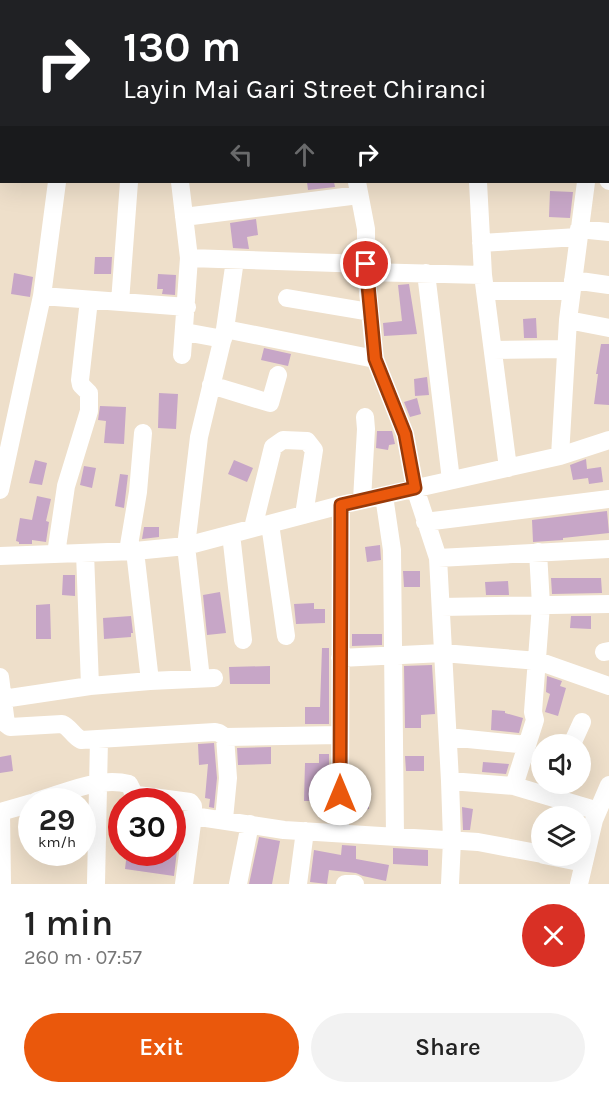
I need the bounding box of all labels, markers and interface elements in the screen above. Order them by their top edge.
text: 130 m [123,22,241,72]
icon: right [24,24,102,102]
text: Layin Mai Gari Street Chiranci [123,73,487,105]
icon: left [225,138,258,171]
icon: ahead [288,138,321,171]
icon: right [351,138,384,171]
pin [340,238,391,289]
icon: arrive [349,247,382,280]
map controls [531,734,591,866]
button: sound [531,734,591,794]
position arrow [308,762,372,826]
speed limit sign: 30 [108,788,186,866]
text: 29 [39,802,75,838]
button: layers [531,806,591,866]
text: km/h [38,833,76,851]
text: 1 min [24,902,113,944]
button: close [522,904,585,967]
text: 260 m · 07:57 [24,946,142,969]
button: Exit [24,1013,299,1082]
button: Share [311,1013,585,1082]

